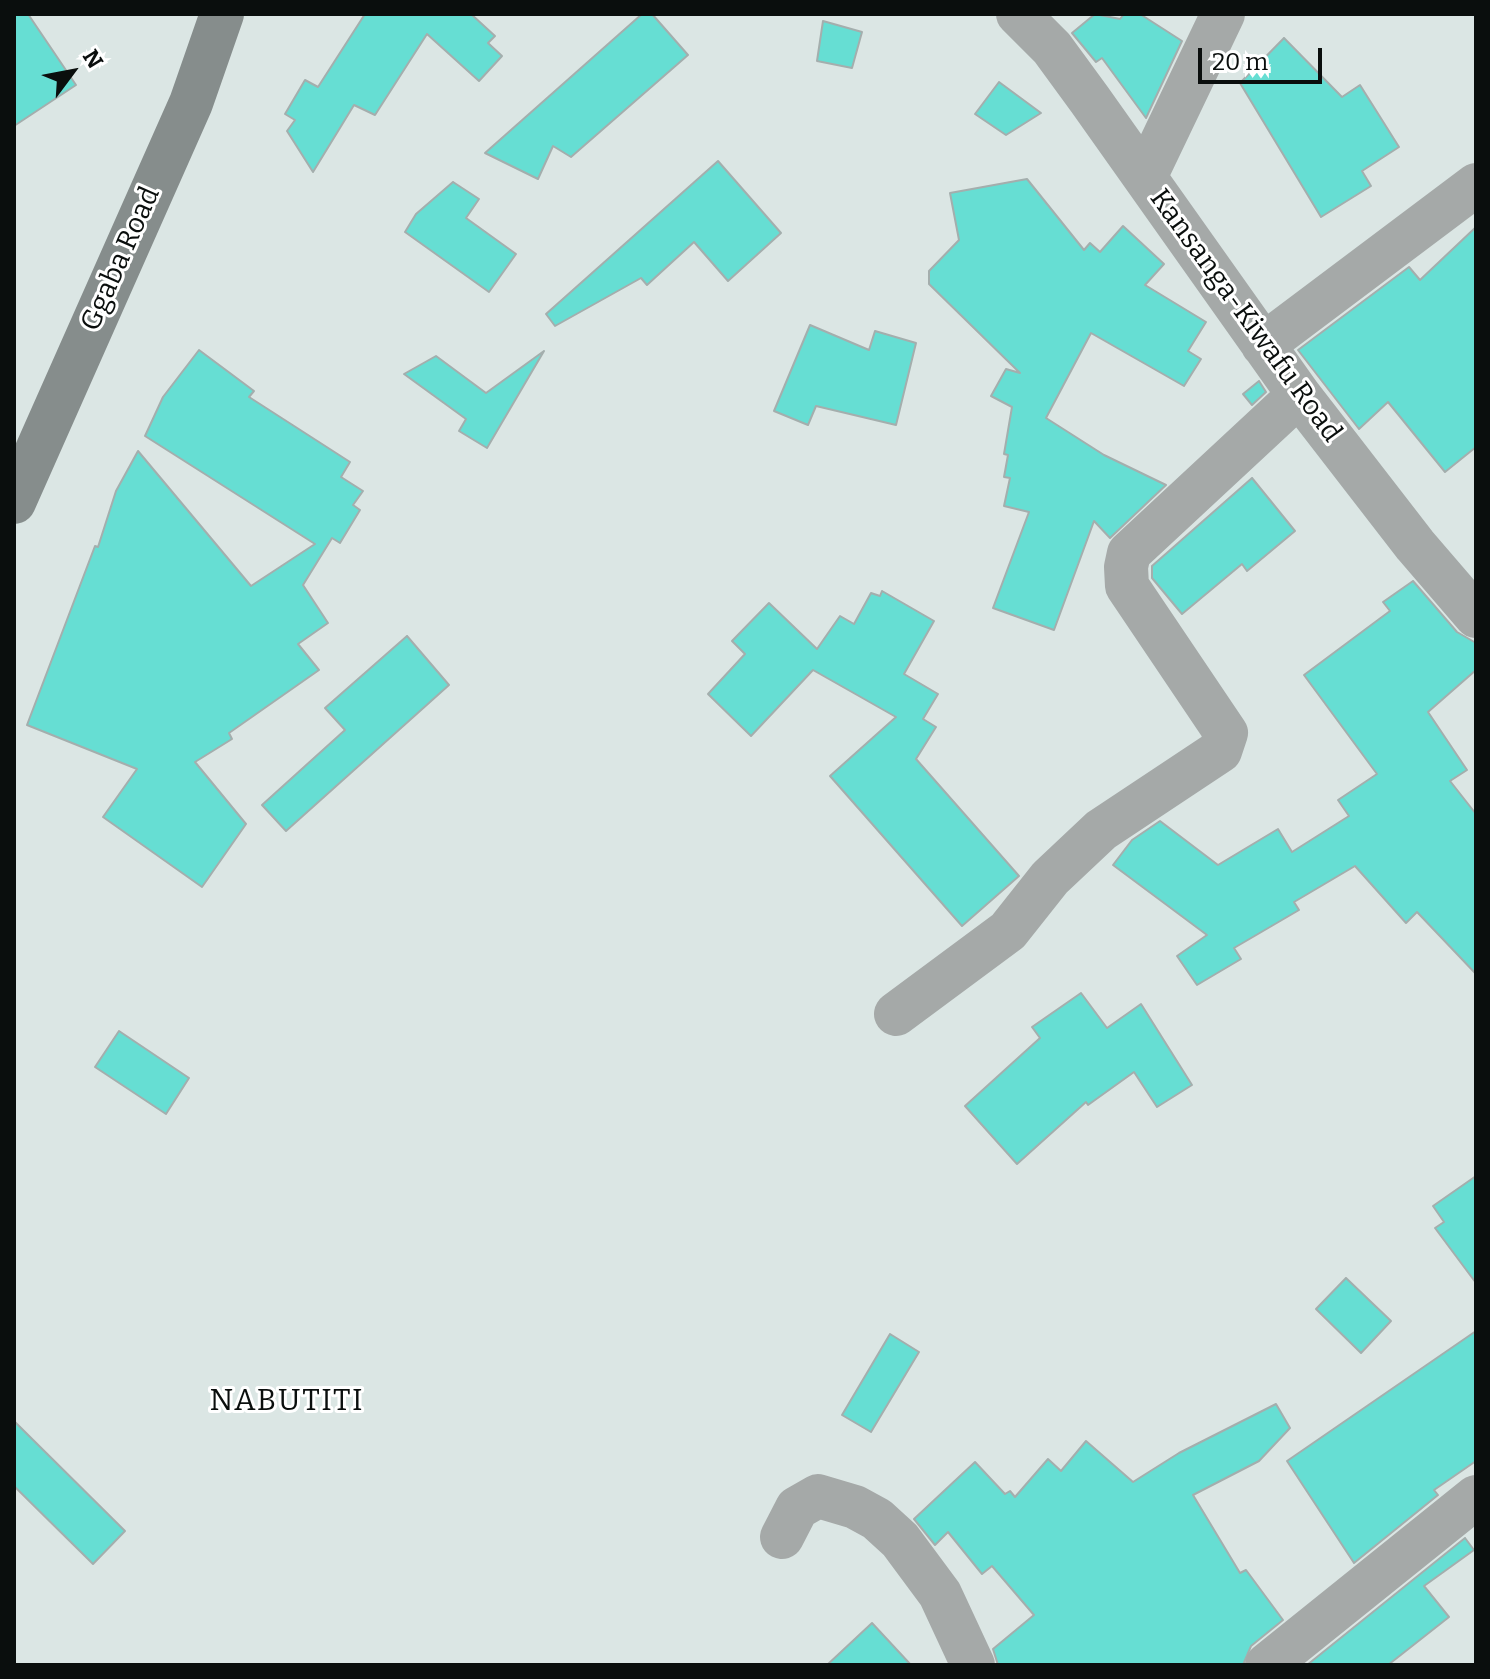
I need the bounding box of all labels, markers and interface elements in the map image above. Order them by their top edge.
north arrow [32,32,112,112]
scale bar [1202,32,1326,82]
text: N [77,45,109,73]
text: 20 m [1212,48,1268,76]
street label: Ggaba Road [74,182,168,336]
street label: Kansanga-Kiwafu Road [1142,183,1348,449]
district label: NABUTITI [209,1384,365,1420]

